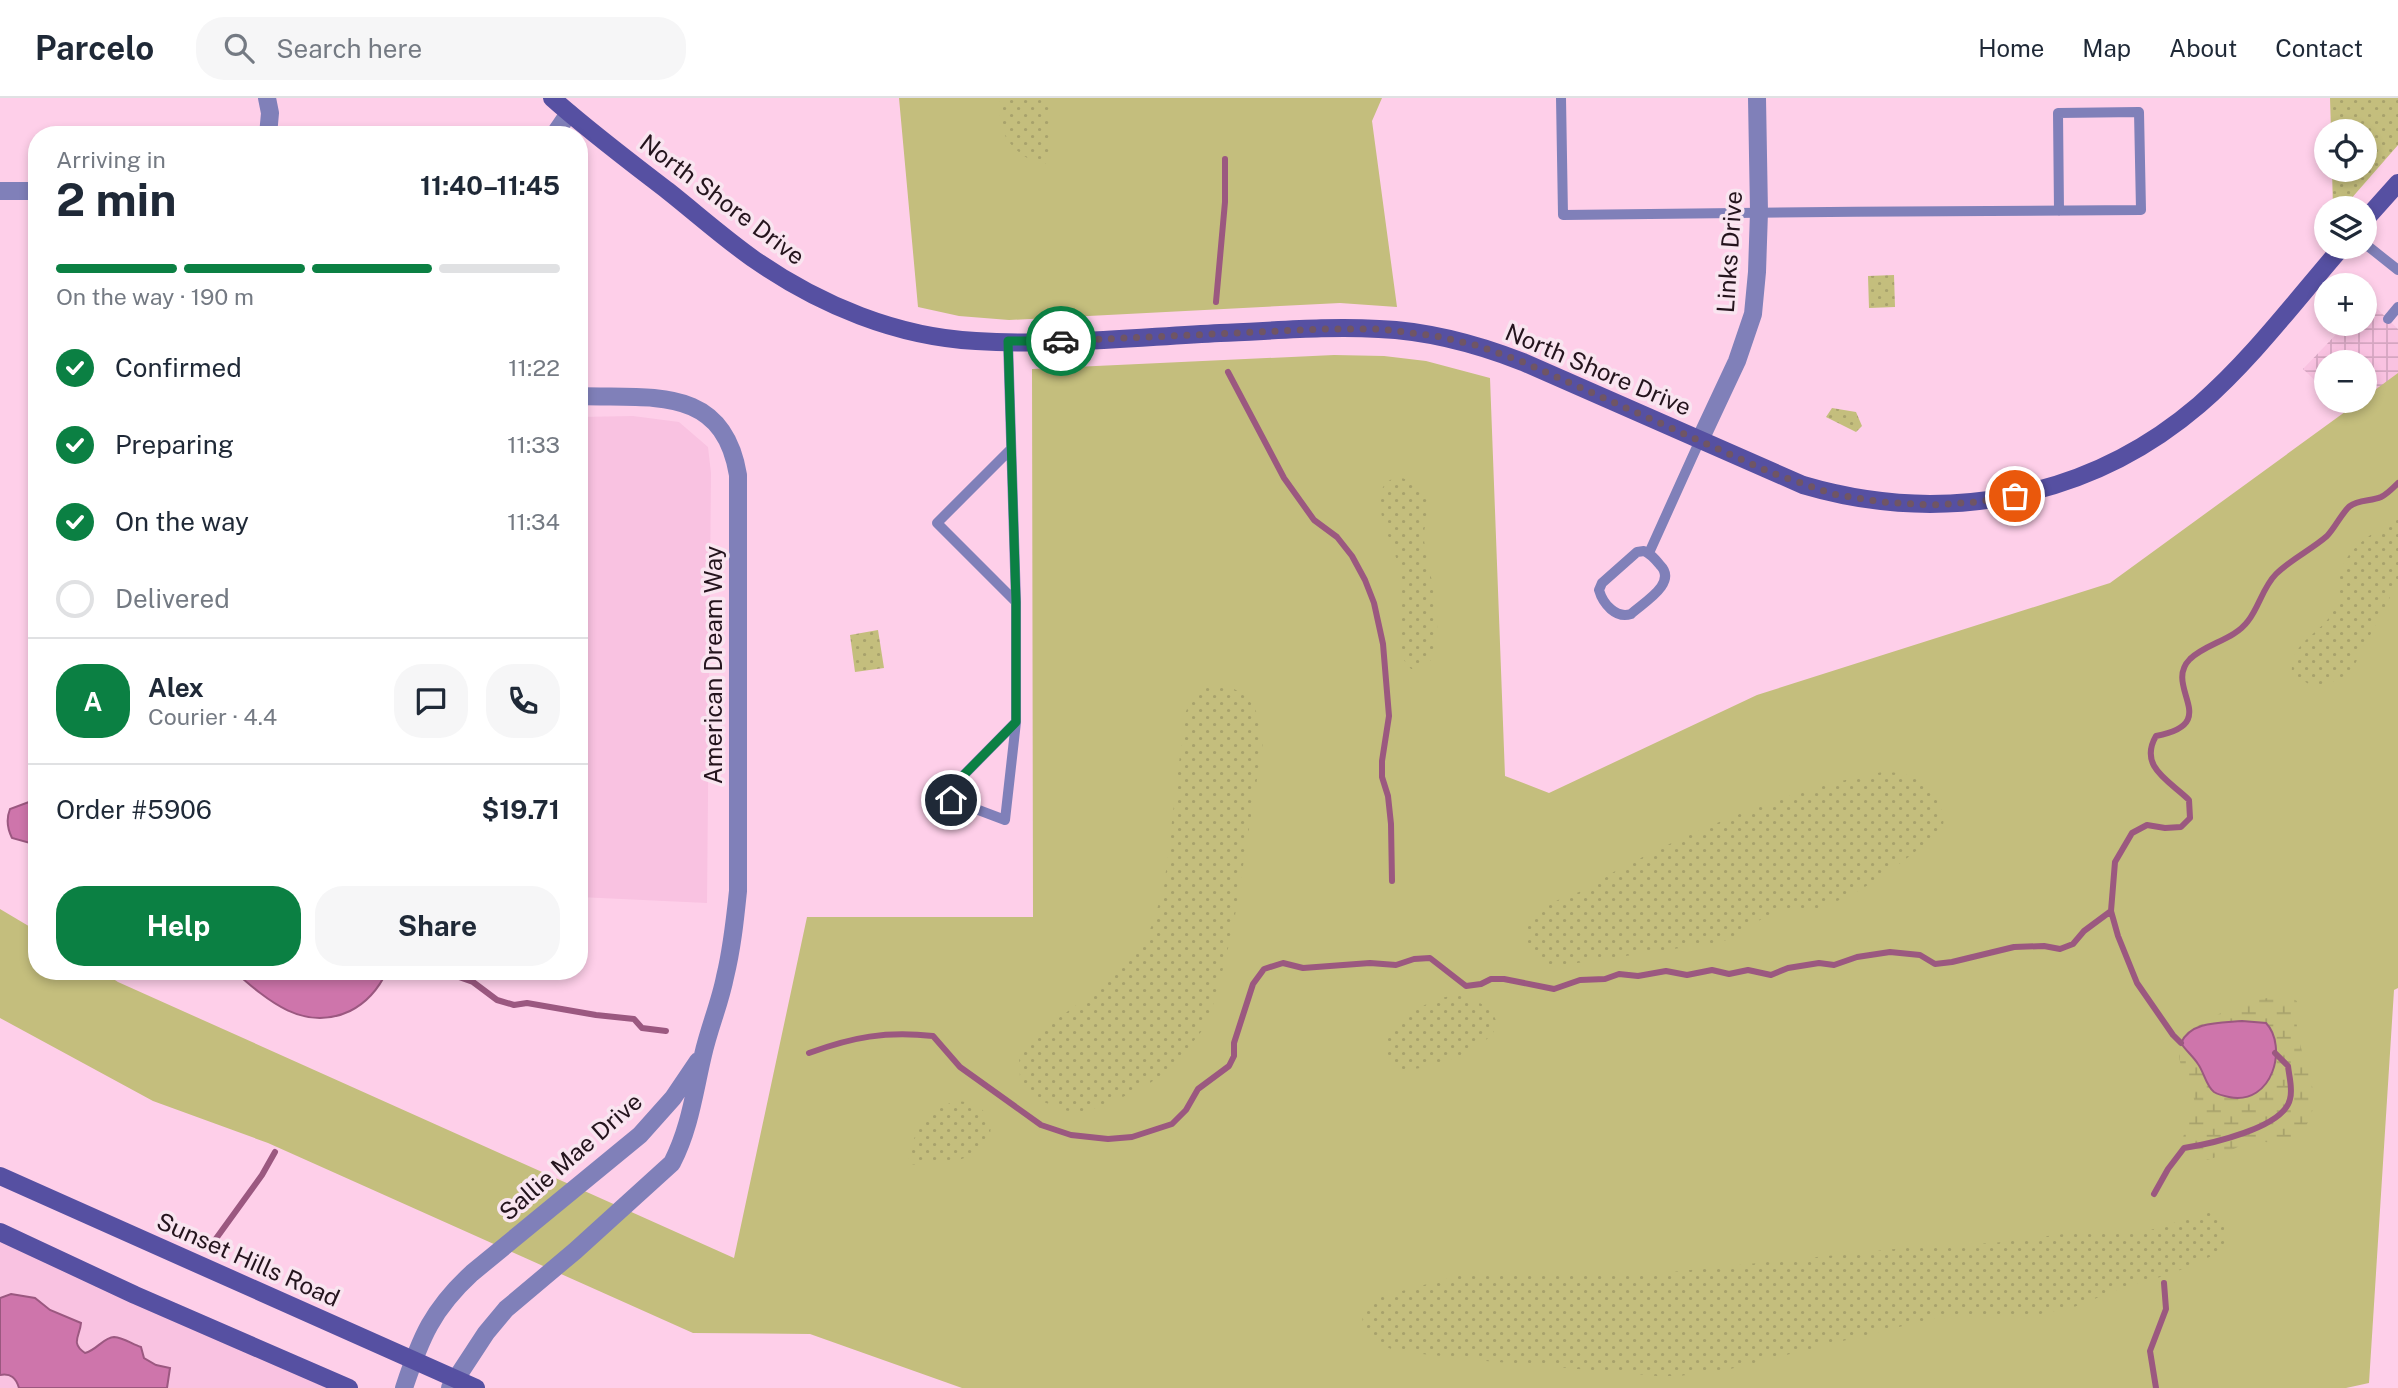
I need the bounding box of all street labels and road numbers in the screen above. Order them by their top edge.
street label: North Shore Drive [635,128,810,270]
street label: Links Drive [1711,190,1747,314]
street label: North Shore Drive [1501,317,1695,421]
street label: American Dream Way [699,546,727,784]
street label: Sallie Mae Drive [493,1087,647,1226]
street label: Sunset Hills Road [153,1206,344,1312]

